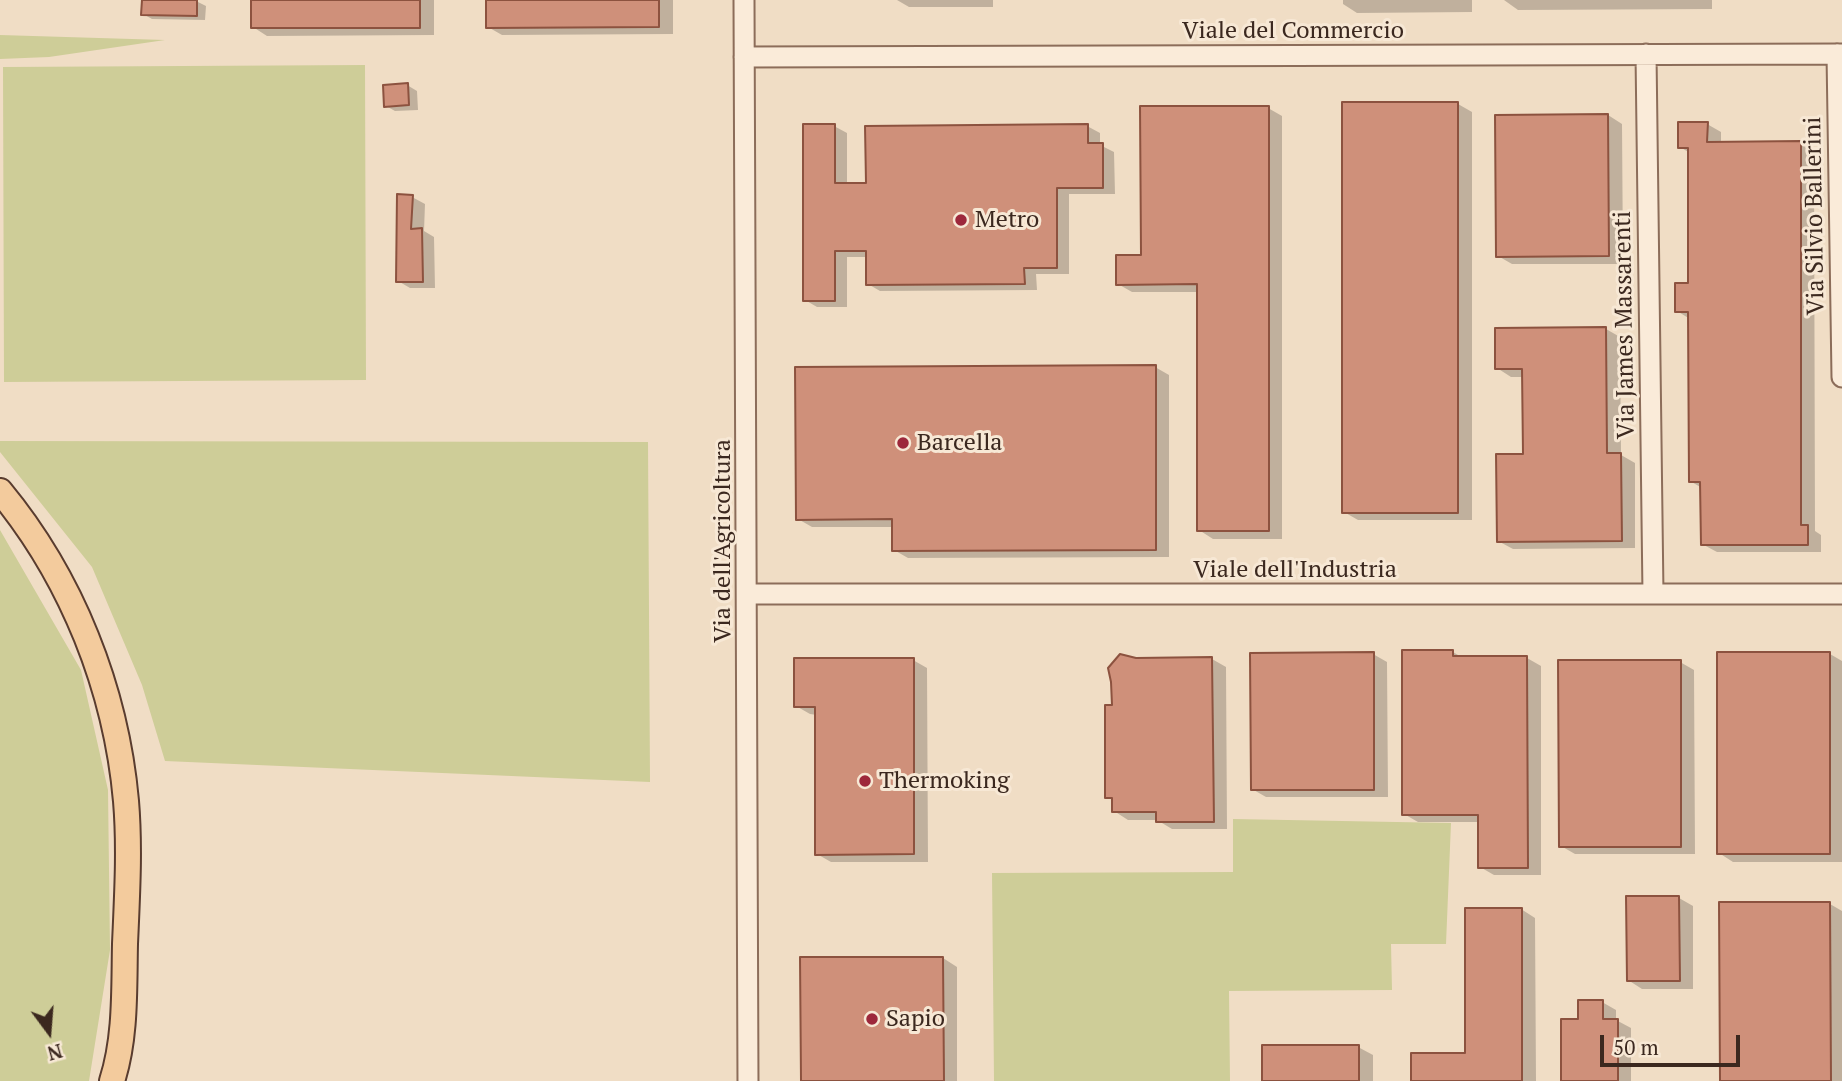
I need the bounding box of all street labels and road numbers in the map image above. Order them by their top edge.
street label: Viale del Commercio [1182,17,1404,45]
street label: Via Silvio Ballerini [1799,116,1831,316]
street label: Via James Massarenti [1609,211,1641,439]
street label: Via dell'Agricoltura [709,439,737,643]
street label: Viale dell'Industria [1193,556,1397,584]

